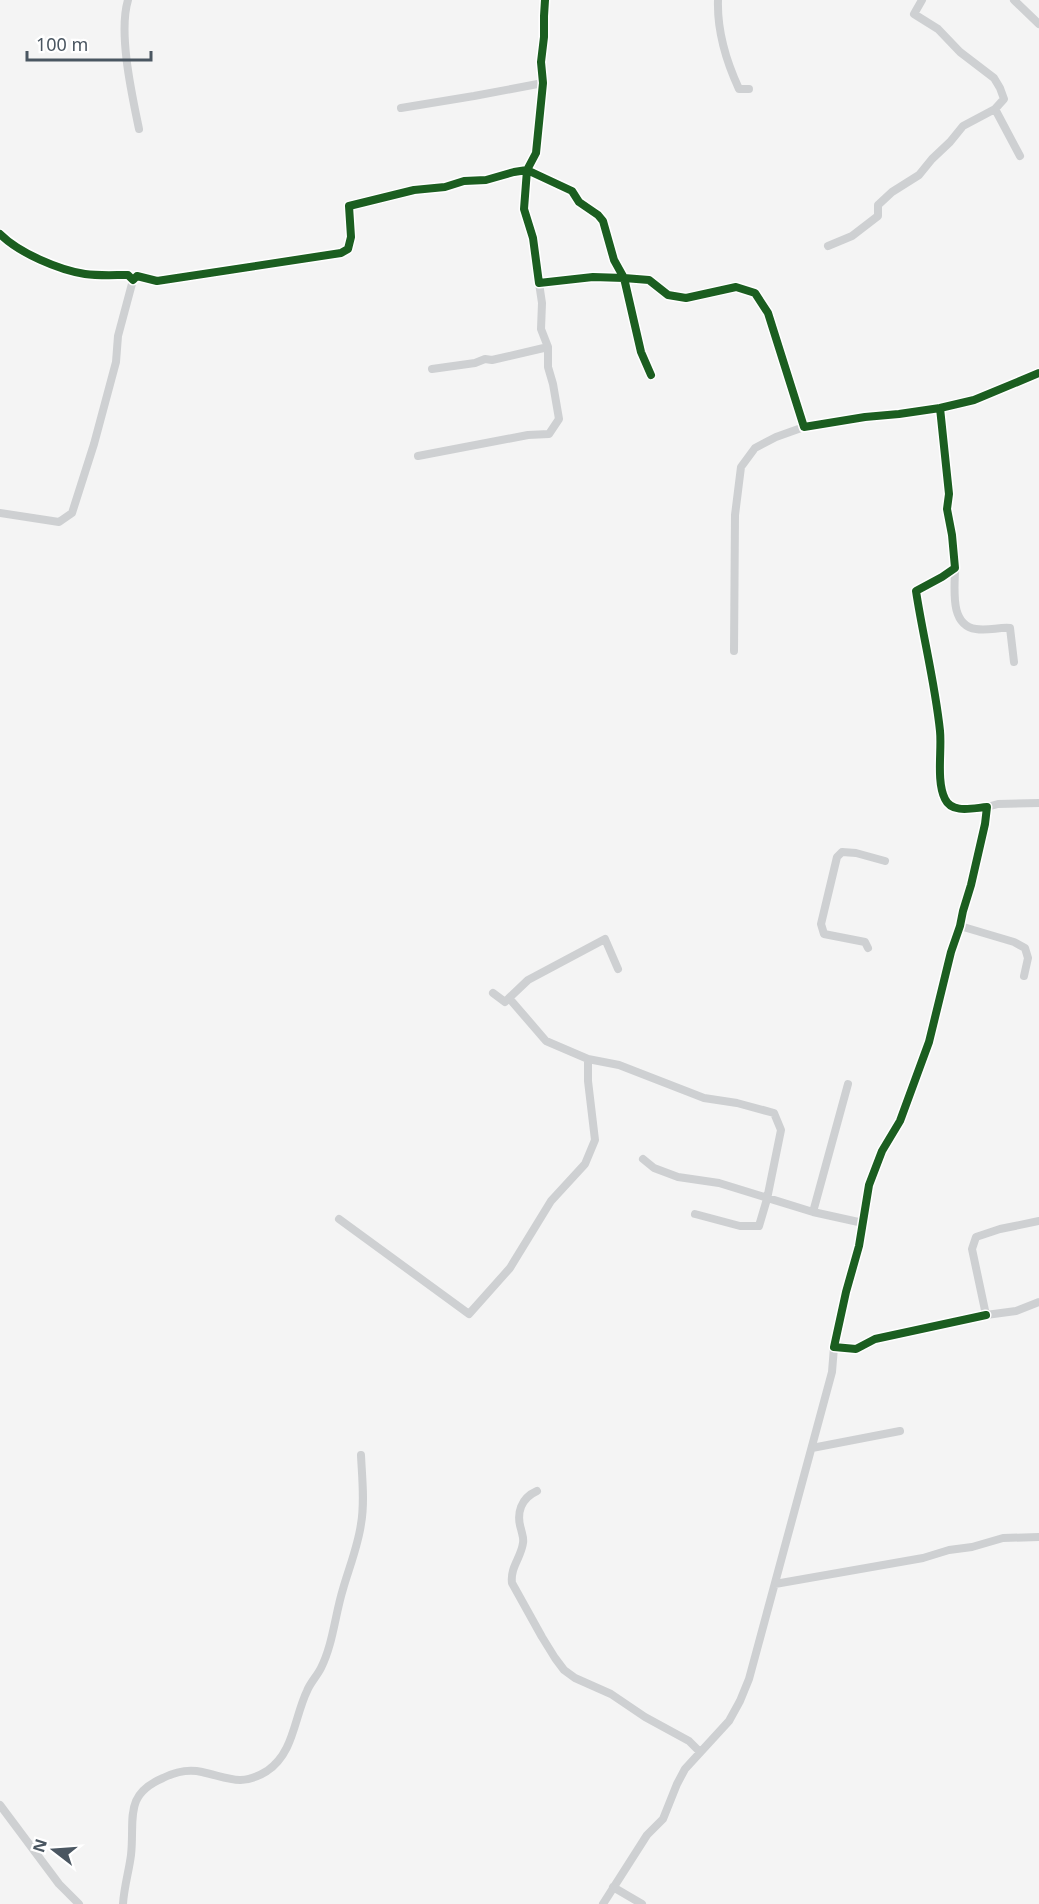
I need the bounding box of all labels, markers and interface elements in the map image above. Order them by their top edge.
scale bar [27,24,152,62]
text: 100 m [36,32,88,56]
north arrow [24,1820,84,1880]
text: N [27,1836,52,1855]

